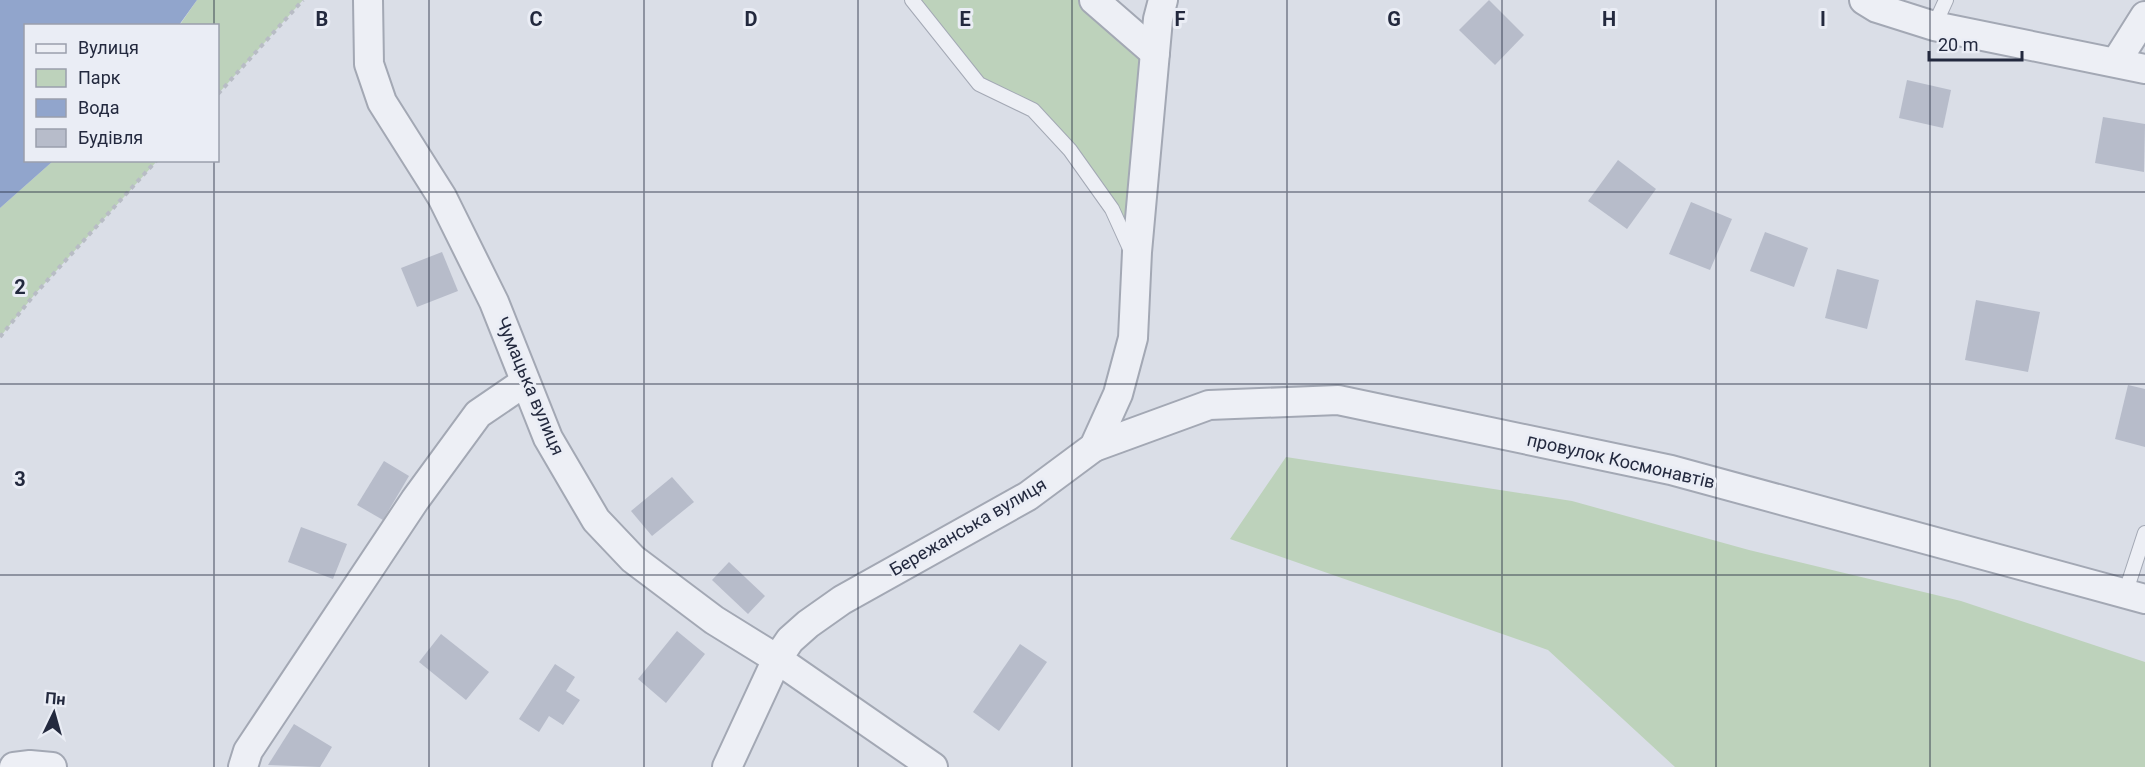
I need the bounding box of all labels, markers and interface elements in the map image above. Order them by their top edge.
text: B [316,7,328,31]
text: C [529,7,543,31]
text: D [745,7,758,31]
text: E [959,7,971,31]
text: F [1175,7,1186,31]
text: G [1387,7,1401,31]
text: H [1602,7,1616,31]
text: I [1820,7,1826,31]
legend [24,24,219,162]
scale bar [1929,24,2022,62]
text: 20 m [1938,34,1978,55]
text: Вулиця [78,37,139,58]
text: Парк [78,67,121,88]
text: Вода [78,97,120,118]
text: Будівля [78,127,143,148]
text: 2 [14,275,26,299]
street label: Чумацька вулиця [492,313,569,458]
street label: провулок Космонавтів [1525,429,1717,492]
text: 3 [14,467,26,491]
street label: Бережанська вулиця [886,473,1050,580]
north arrow [24,683,84,743]
text: Пн [44,688,66,709]

